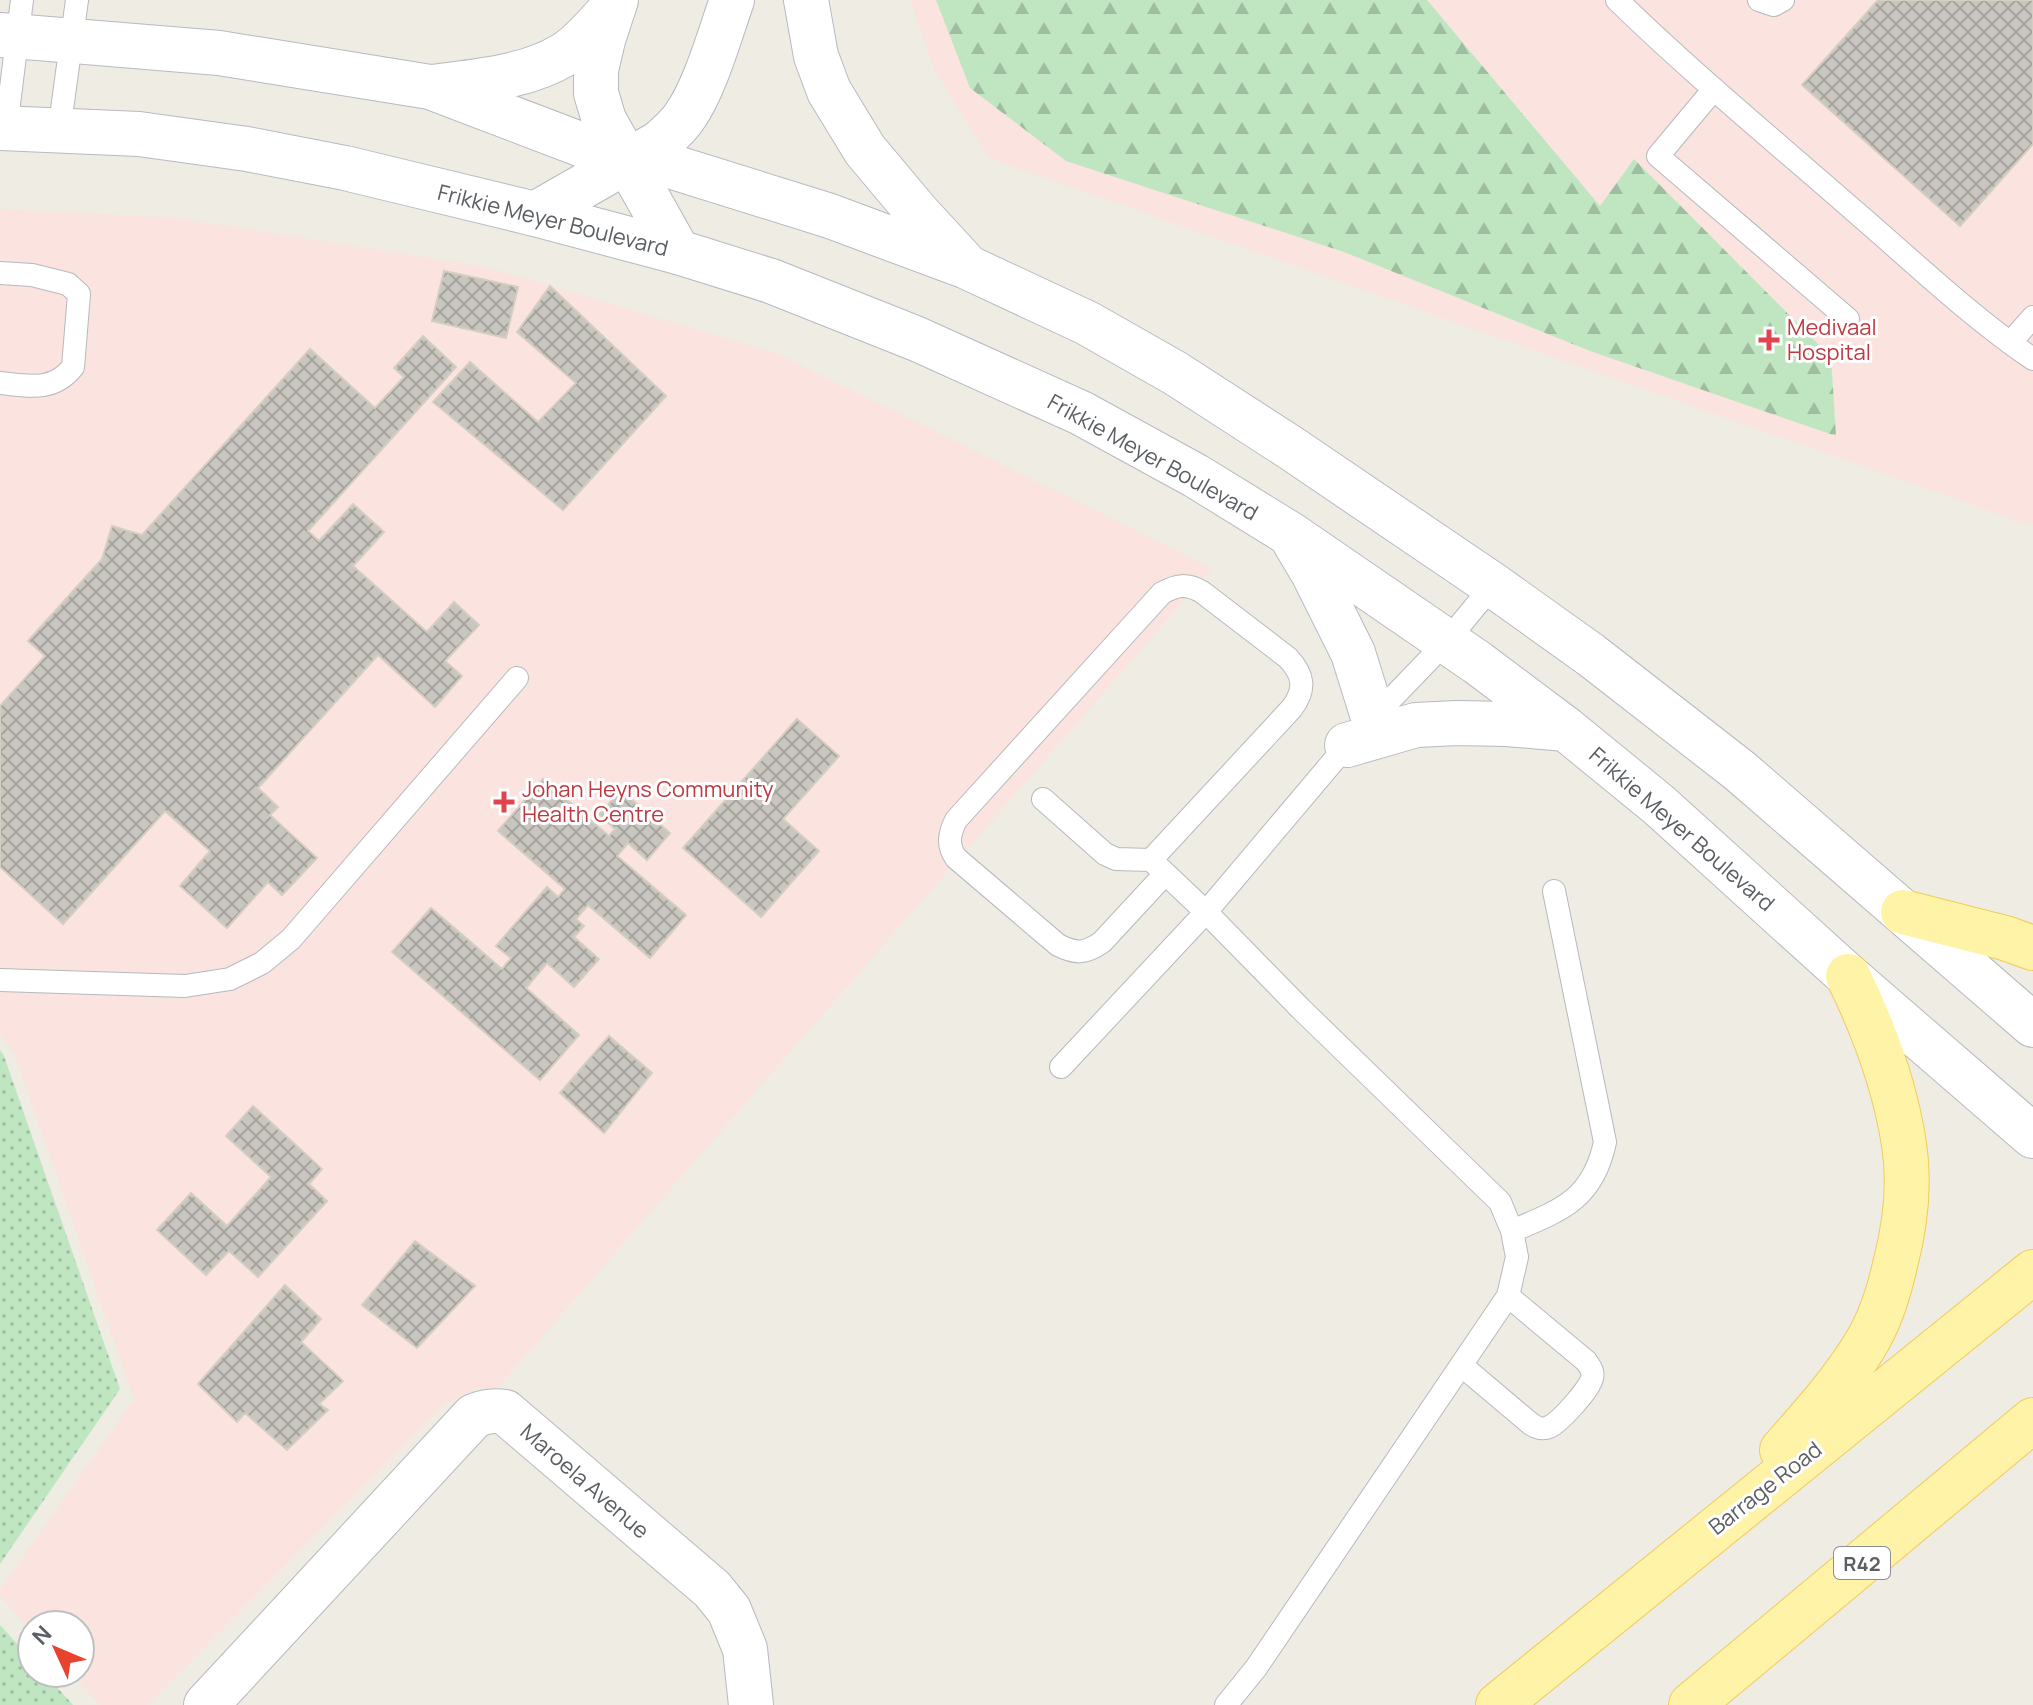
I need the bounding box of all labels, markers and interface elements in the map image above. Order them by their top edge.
street label: Frikkie Meyer Boulevard [435,177,671,263]
place label: Medivaal Hospital [1787,312,1877,367]
marker: Medivaal Hospital [1758,329,1780,351]
street label: Frikkie Meyer Boulevard [1042,387,1264,527]
street label: Frikkie Meyer Boulevard [1583,740,1781,918]
place label: Johan Heyns Community Health Centre [522,774,774,829]
marker: Johan Heyns Community Health Centre [493,791,515,813]
street label: Maroela Avenue [514,1417,656,1545]
street label: Barrage Road [1702,1434,1828,1542]
road number: R42 [1834,1547,1890,1579]
north arrow [16,1609,96,1689]
text: N [25,1619,58,1651]

